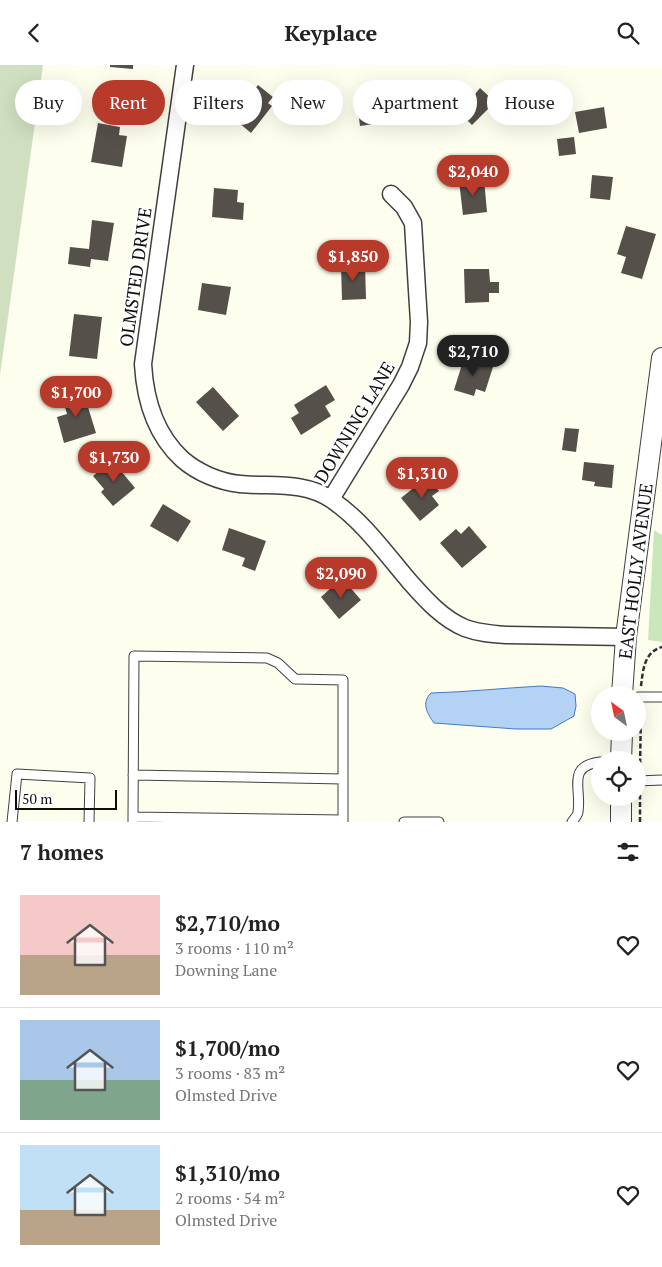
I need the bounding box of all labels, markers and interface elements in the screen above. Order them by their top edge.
text: Keyplace [285,18,377,47]
icon: back [20,19,48,47]
icon: search [614,19,642,47]
chip: Buy [15,80,82,125]
chip: Rent [92,80,165,125]
chip: Filters [175,80,262,125]
chip: New [272,80,343,125]
chip: Apartment [353,80,477,125]
chip: House [487,80,573,125]
pin: $2,040 [432,155,514,197]
text: $2,040 [448,160,498,182]
street label: OLMSTED DRIVE [113,206,157,348]
pin: $1,850 [312,239,394,282]
text: $1,850 [328,245,378,267]
pin: $2,710 [432,335,514,377]
text: $2,710 [448,340,498,362]
street label: DOWNING LANE [308,357,400,487]
pin: $1,700 [35,375,117,418]
text: $1,700 [51,381,101,403]
pin: $1,730 [73,441,155,483]
text: $1,730 [89,446,139,468]
pin: $1,310 [381,457,463,499]
text: $1,310 [397,462,447,484]
street label: EAST HOLLY AVENUE [612,482,658,660]
pin: $2,090 [300,557,382,599]
text: $2,090 [316,562,366,584]
north arrow [591,686,646,741]
map controls [591,686,646,806]
button: locate [591,751,646,806]
scale bar [15,787,118,810]
text: 50 m [22,789,52,808]
text: 7 homes [20,838,104,866]
icon: filters [614,838,642,866]
text: $2,710/mo [175,909,280,937]
icon: home [60,915,120,975]
icon: heart [614,931,642,959]
text: 3 rooms · 110 m² [175,937,294,959]
text: Downing Lane [175,959,277,981]
text: $1,700/mo [175,1034,280,1062]
icon: home [60,1040,120,1100]
icon: heart [614,1056,642,1084]
text: 3 rooms · 83 m² [175,1062,285,1084]
text: Olmsted Drive [175,1084,277,1106]
text: $1,310/mo [175,1159,280,1187]
icon: home [60,1165,120,1225]
icon: heart [614,1181,642,1209]
text: 2 rooms · 54 m² [175,1187,285,1209]
text: Olmsted Drive [175,1209,277,1231]

